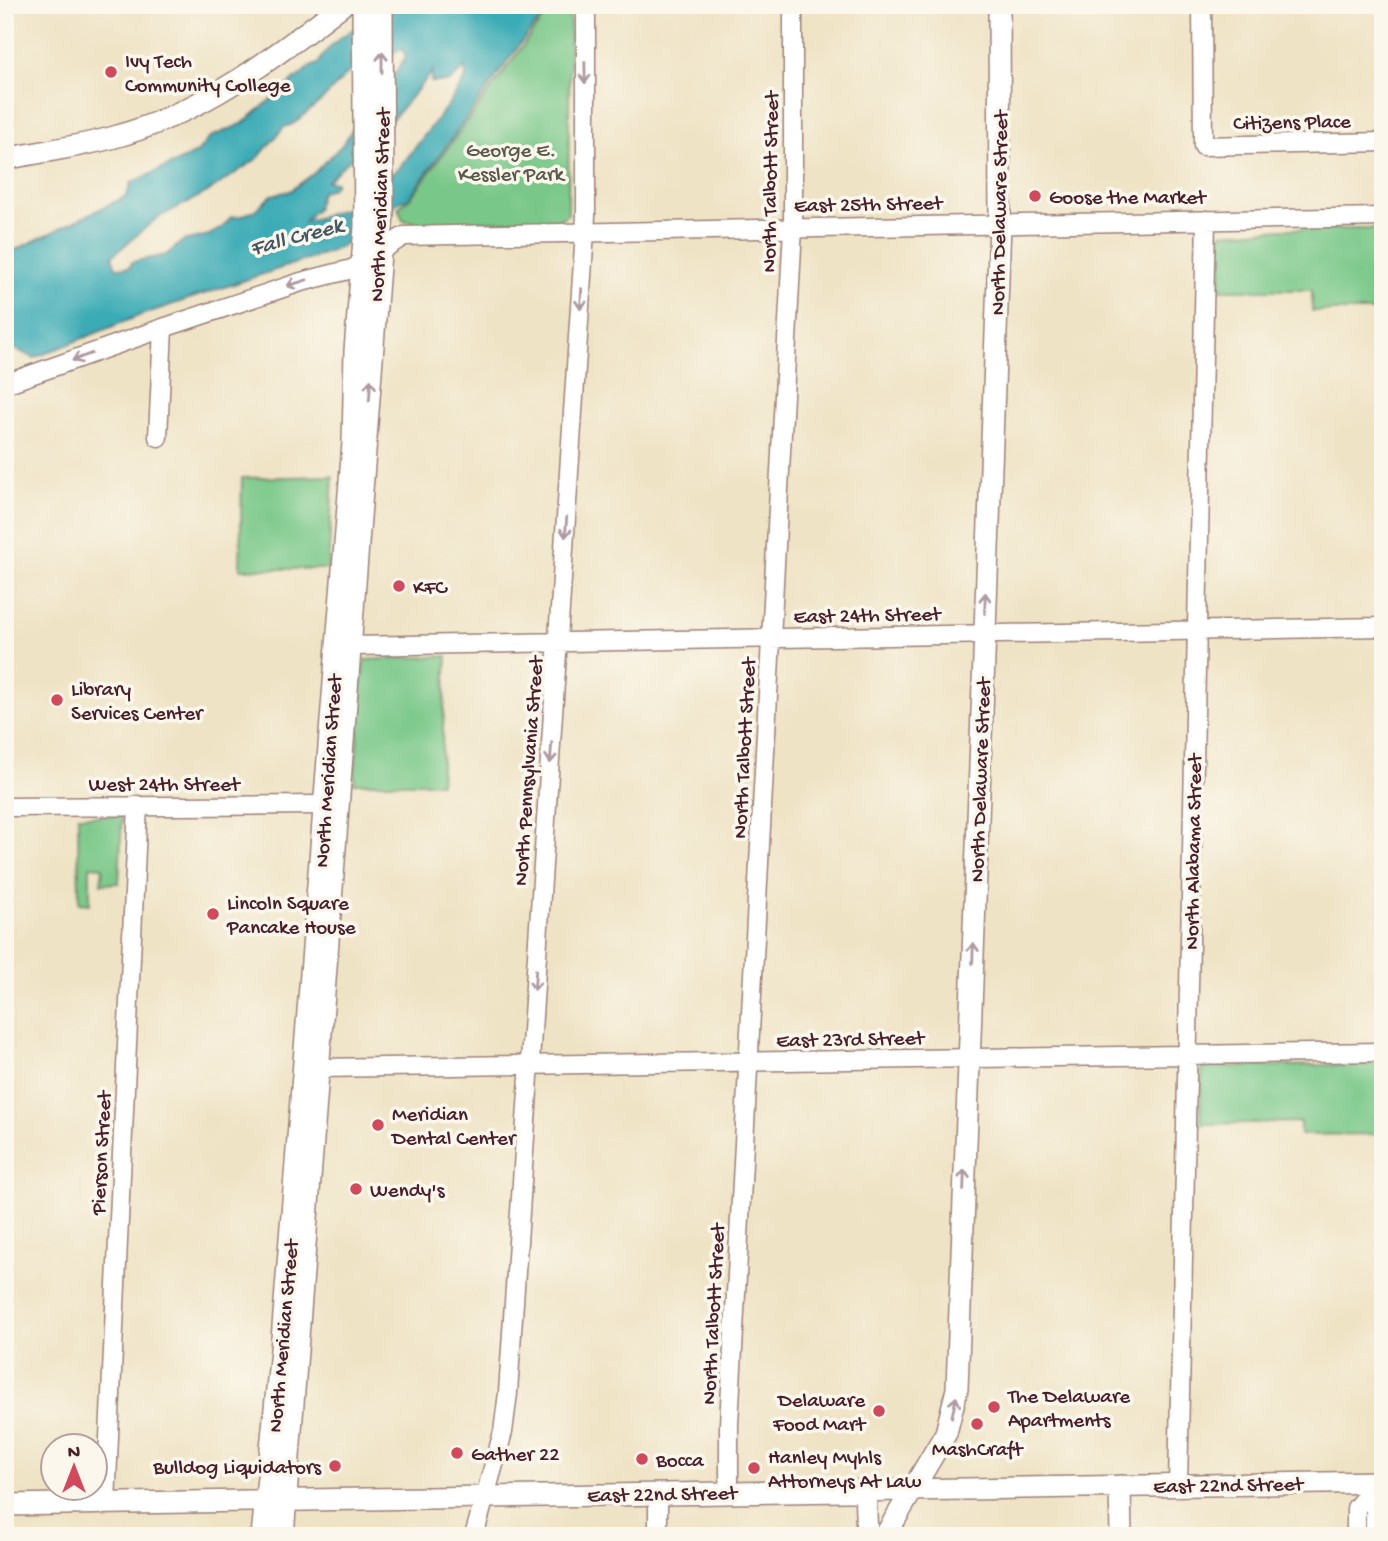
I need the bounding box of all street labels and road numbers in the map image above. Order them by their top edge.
street label: North Talbott Street [758,89,787,273]
street label: North Meridian Street [367,105,398,302]
street label: North Delaware Street [987,108,1016,316]
street label: Citizens Place [1233,111,1352,138]
street label: East 25th Street [794,193,945,220]
street label: East 24th Street [793,604,943,631]
street label: North Pennsylvania Street [510,653,551,887]
street label: North Talbott Street [729,655,764,839]
street label: North Meridian Street [311,671,350,869]
street label: North Delaware Street [966,675,999,883]
street label: North Alabama Street [1181,752,1210,950]
street label: West 24th Street [88,774,242,799]
street label: East 23rd Street [776,1028,927,1055]
street label: Pierson Street [88,1088,119,1217]
street label: North Talbott Street [698,1221,733,1405]
street label: North Meridian Street [265,1236,307,1434]
street label: East 22nd Street [1153,1474,1306,1501]
street label: East 22nd Street [587,1483,740,1510]

